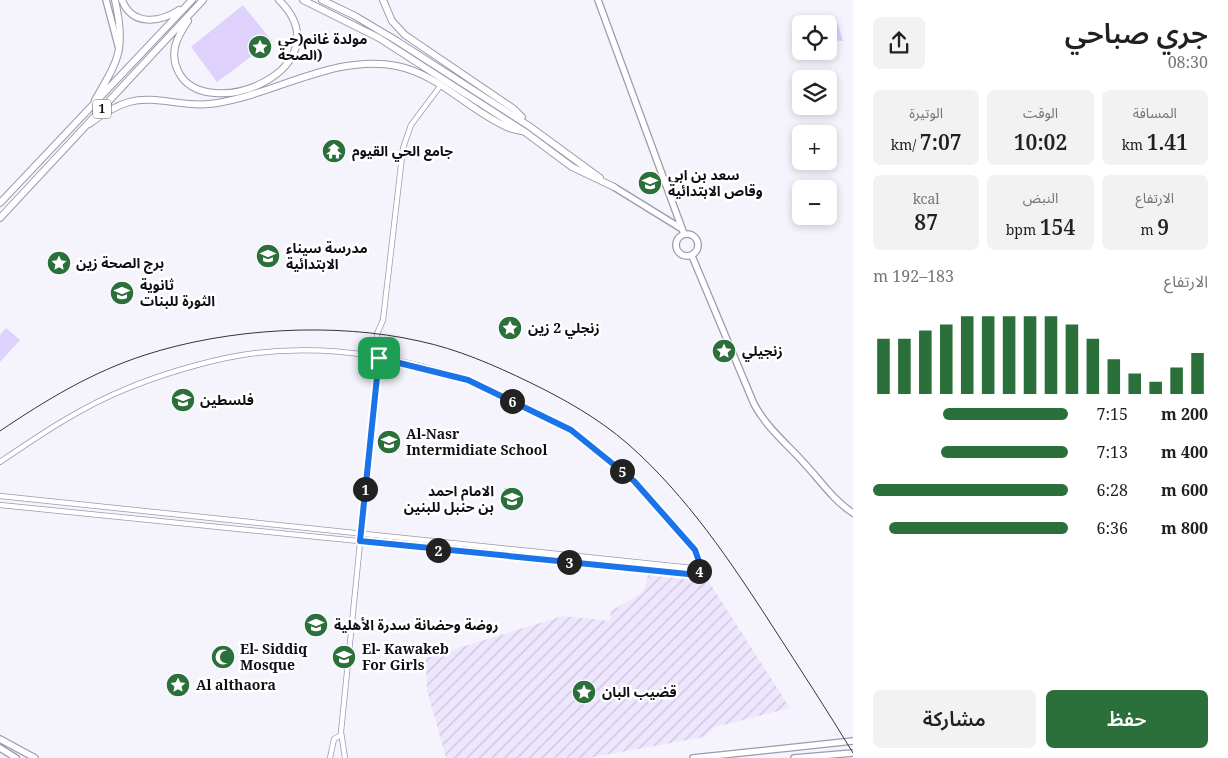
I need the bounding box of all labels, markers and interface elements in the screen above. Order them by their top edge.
text: جري صباحي [1065,13,1208,51]
map controls [792,15,837,225]
button: locate [792,15,837,60]
button: share [873,17,925,69]
place label: مولدة غانم(حي الصحة) [278,29,367,64]
place icon: مولدة غانم(حي الصحة) [247,34,273,60]
text: 08:30 [1168,51,1208,73]
button: layers [792,70,837,115]
road number: 1 [93,100,111,118]
text: الوتيرة [909,103,943,122]
text: الوقت [1023,103,1058,122]
text: المسافة [1133,103,1177,122]
button: + [792,125,837,170]
text: 7:07 [920,128,962,156]
text: 10:02 [1014,128,1067,156]
text: 1.41 [1147,128,1188,156]
text: /km [891,135,920,154]
text: km [1122,135,1147,154]
temple icon: جامع الحي القيوم [321,138,347,164]
place label: جامع الحي القيوم [352,141,453,162]
place label: سعد بن ابي وقاص الابتدائية [668,165,763,200]
school or university icon: سعد بن ابي وقاص الابتدائية [637,170,663,196]
button: − [792,180,837,225]
text: النبض [1023,188,1058,207]
text: الارتفاع [1136,188,1174,207]
text: kcal [913,189,940,208]
text: 87 [914,208,938,236]
text: 154 [1040,213,1075,241]
text: 9 [1157,213,1169,241]
text: bpm [1006,220,1040,239]
text: m [1140,220,1157,239]
place label: مدرسة سيناء الابتدائية [286,238,368,273]
school or university icon: مدرسة سيناء الابتدائية [255,243,281,269]
place icon: برج الصحة زين [46,250,72,276]
place label: برج الصحة زين [76,253,164,274]
text: 183–192 m [873,265,954,287]
text: الارتفاع [1164,270,1208,292]
place label: ثانوية الثورة للبنات [140,275,215,310]
school or university icon: ثانوية الثورة للبنات [109,280,135,306]
place icon: زنجلي 2 زين [497,315,523,341]
place label: زنجلي 2 زين [528,318,600,339]
pin [358,337,400,379]
place icon: زنجيلي [711,338,737,364]
place label: زنجيلي [742,341,783,362]
icon: arrive [365,344,393,372]
school or university icon: فلسطين [170,387,196,413]
pin: 6 [500,388,524,414]
place label: فلسطين [200,390,254,409]
text: 6 [509,392,516,411]
text: 7:15 [1097,403,1128,425]
text: 200 m [1161,403,1208,425]
place label: Al-Nasr Intermidiate School [406,424,547,459]
school or university icon: Al-Nasr Intermidiate School [376,429,402,455]
text: 7:13 [1097,441,1128,463]
text: 400 m [1161,441,1208,463]
pin: 5 [610,458,634,484]
text: 5 [619,462,626,481]
pin: 1 [352,476,378,502]
text: 6:28 [1097,479,1128,501]
text: 600 m [1161,479,1208,501]
text: 1 [362,480,369,499]
place label: الامام احمد بن حنبل للبنين [404,481,494,516]
school or university icon: الامام احمد بن حنبل للبنين [499,486,525,512]
text: 6:36 [1097,517,1128,539]
text: 800 m [1161,517,1208,539]
pin: 2 [426,538,450,562]
text: 2 [435,541,442,560]
pin: 3 [556,550,582,574]
text: 3 [566,553,573,572]
pin: 4 [686,558,712,584]
text: 4 [696,562,703,581]
school or university icon: روضة وحضانة سدرة الأهلية [303,612,329,638]
place label: روضة وحضانة سدرة الأهلية [334,615,499,634]
place label: El- Siddiq Mosque [240,639,307,674]
place label: El- Kawakeb For Girls [362,639,449,674]
mosque icon: El- Siddiq Mosque [210,644,236,670]
school or university icon: El- Kawakeb For Girls [331,644,357,670]
place icon: Al althaora [165,672,191,698]
place label: Al althaora [196,675,276,694]
place icon: قضيب البان [571,679,597,705]
place label: قضيب البان [602,682,677,701]
button: مشاركة [873,690,1036,748]
button: حفظ [1046,690,1208,748]

